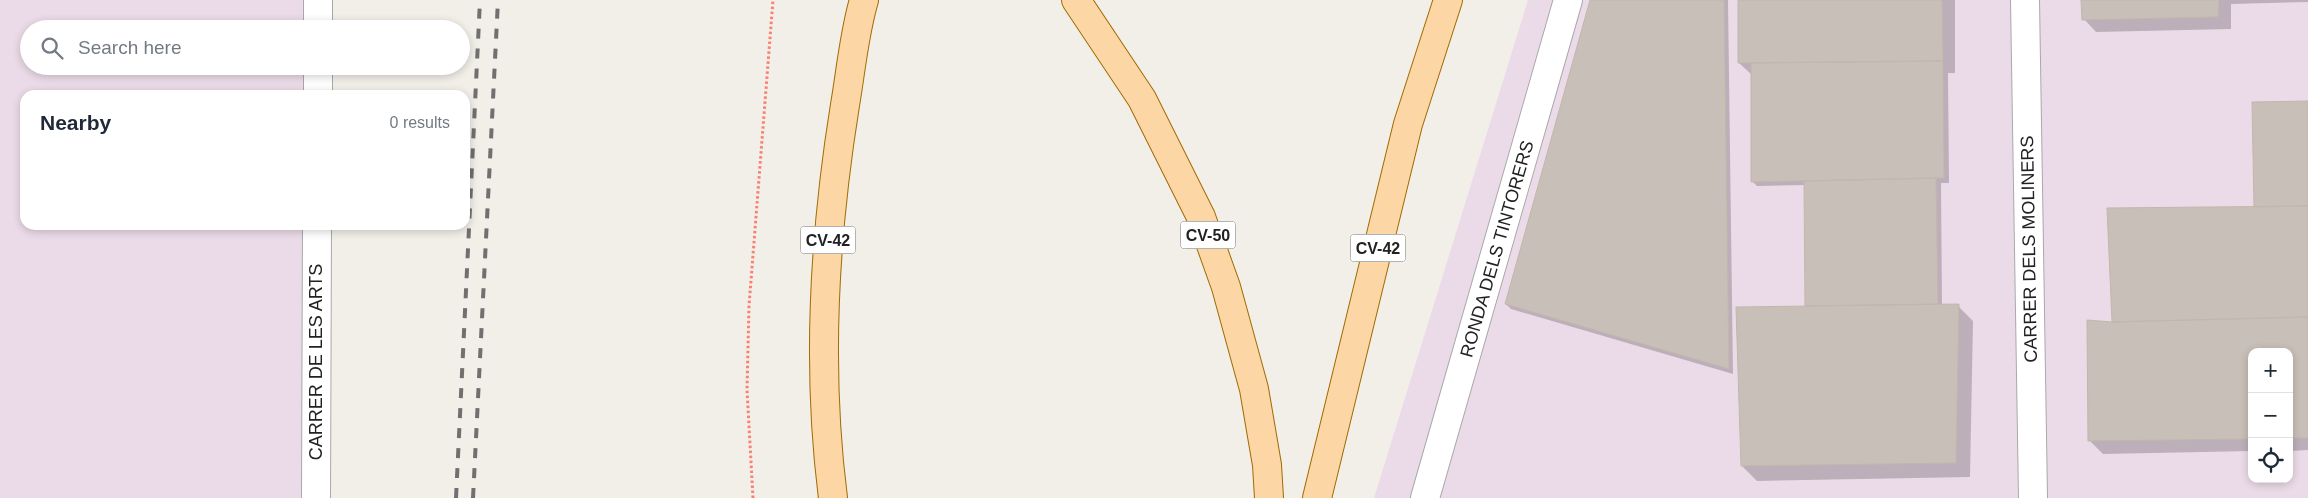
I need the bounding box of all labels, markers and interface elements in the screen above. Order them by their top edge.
search box [20,20,470,75]
icon: search [38,34,66,62]
text: Search here [78,37,182,58]
text: Nearby [40,111,111,134]
text: 0 results [390,114,450,131]
street label: CARRER DELS MOLINERS [2017,135,2041,363]
street label: RONDA DELS TINTORERS [1456,138,1538,360]
road number: CV-50 [1180,222,1236,248]
road number: CV-42 [800,226,856,254]
road number: CV-42 [1350,234,1406,262]
street label: CARRER DE LES ARTS [306,264,326,460]
map controls [2248,348,2293,483]
button: + [2248,348,2293,393]
button: − [2248,393,2293,438]
button: locate [2248,438,2293,483]

